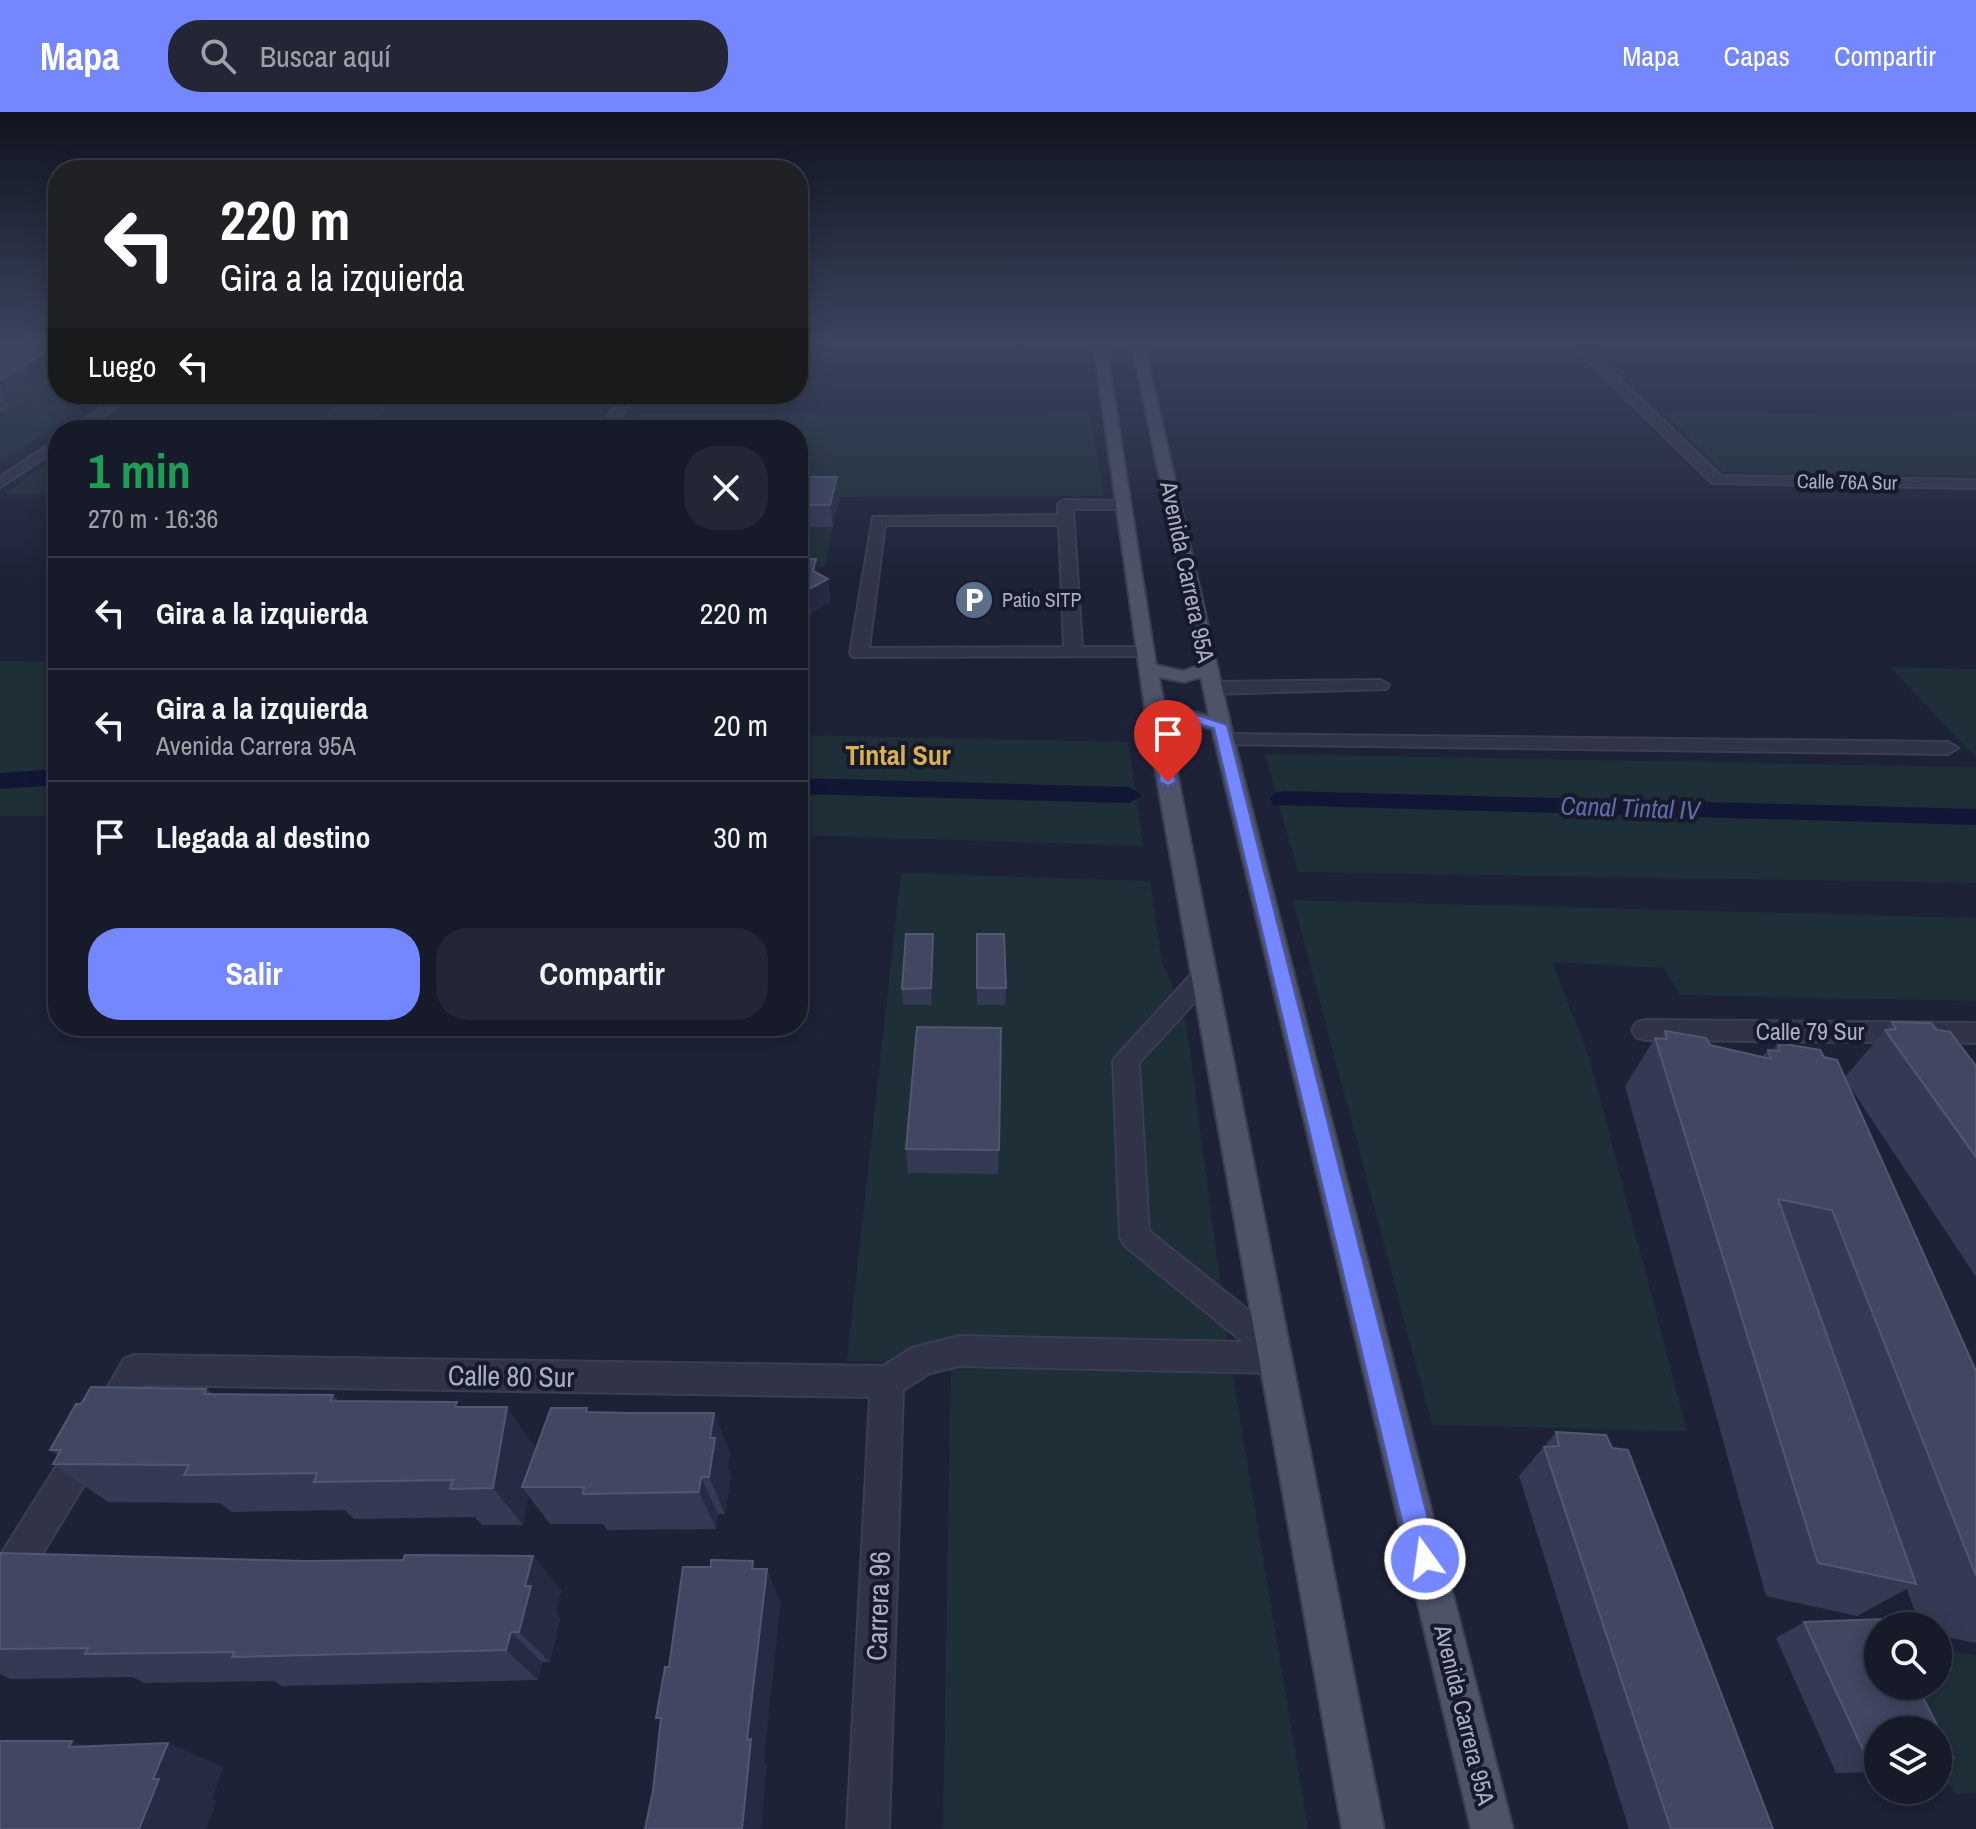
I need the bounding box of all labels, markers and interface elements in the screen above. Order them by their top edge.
search box [168,20,728,92]
text: Mapa [40,31,120,82]
icon: search [196,34,240,78]
text: Buscar aquí [260,36,391,76]
text: Mapa [1622,37,1680,75]
text: Capas [1724,37,1790,75]
text: Compartir [1834,37,1936,75]
text: 220 m [220,182,350,257]
icon: left [88,192,192,296]
text: Gira a la izquierda [220,254,465,302]
icon: left [172,344,216,388]
text: Luego [88,346,156,386]
text: 1 min [88,438,191,503]
button: close [684,446,768,530]
street label: Calle 76A Sur [1797,467,1898,496]
street label: Avenida Carrera 95A [1153,477,1223,666]
text: 270 m · 16:36 [88,501,218,536]
parking icon: Patio SITP [953,579,995,621]
place label: Patio SITP [1002,586,1081,613]
icon: left [88,591,132,635]
text: Gira a la izquierda [156,593,368,633]
text: 220 m [700,593,768,633]
text: Gira a la izquierda [156,688,368,728]
pin [1134,700,1202,782]
icon: left [88,703,132,747]
text: 20 m [713,705,768,745]
icon: arrive [1146,712,1190,756]
text: Avenida Carrera 95A [156,728,356,763]
district label: Tintal Sur [845,736,951,774]
water label: Canal Tintal IV [1560,788,1702,827]
icon: arrive [88,815,132,859]
text: Llegada al destino [156,817,371,857]
text: 30 m [713,817,768,857]
button: Salir [88,928,420,1020]
button: Compartir [436,928,768,1020]
street label: Calle 79 Sur [1756,1015,1865,1047]
street label: Calle 80 Sur [448,1356,575,1396]
position arrow [1383,1517,1467,1601]
street label: Carrera 96 [857,1551,899,1661]
map controls [1864,1612,1952,1804]
button: search [1864,1612,1952,1700]
street label: Avenida Carrera 95A [1427,1620,1503,1809]
button: layers [1864,1716,1952,1804]

